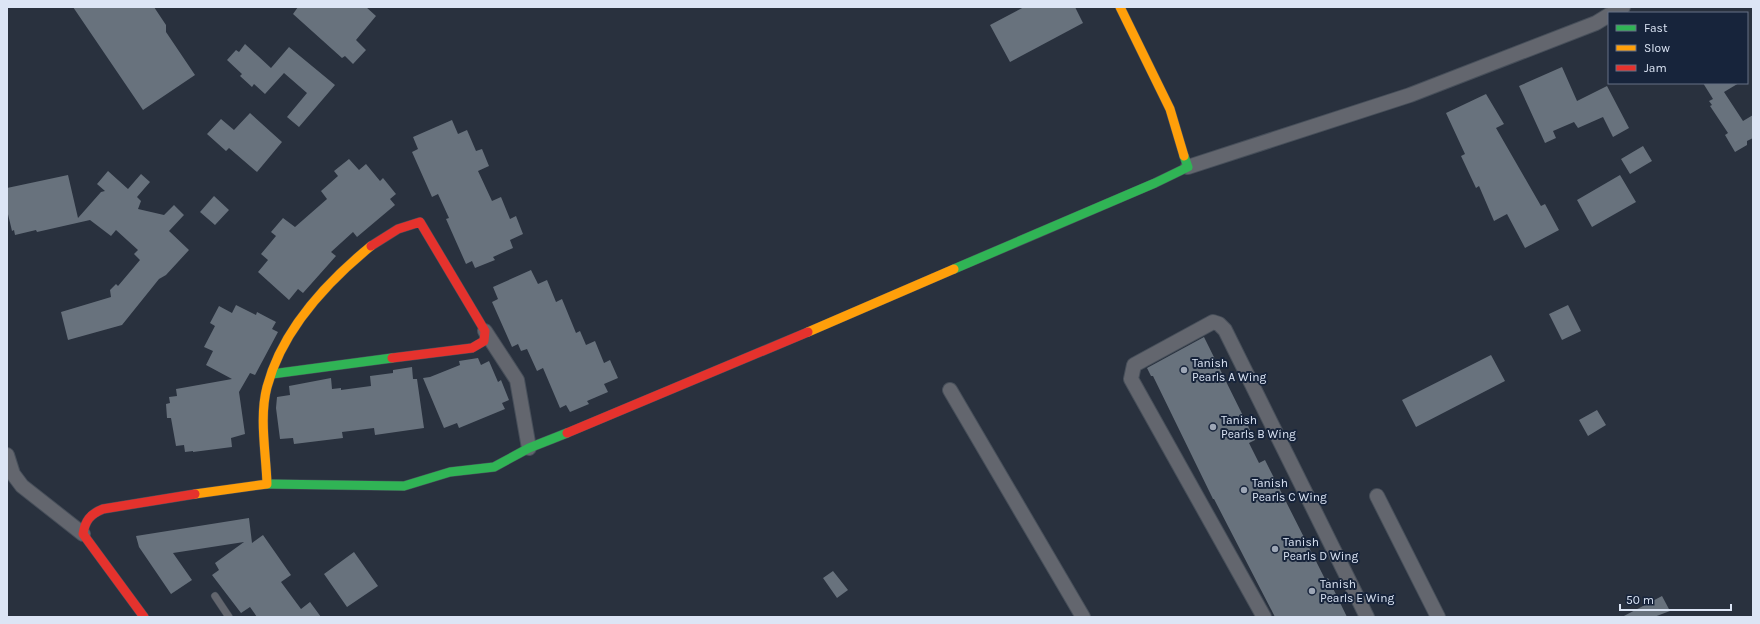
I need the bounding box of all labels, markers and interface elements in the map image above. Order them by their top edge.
legend [1608,12,1748,84]
text: Fast [1644,21,1668,35]
text: Slow [1644,41,1670,55]
text: Jam [1644,61,1667,75]
place label: Tanish Pearls A Wing [1192,356,1267,384]
marker: Tanish Pearls A Wing [1179,365,1189,375]
place label: Tanish Pearls B Wing [1221,413,1296,441]
marker: Tanish Pearls B Wing [1208,422,1218,432]
place label: Tanish Pearls C Wing [1252,476,1327,504]
marker: Tanish Pearls C Wing [1239,485,1249,495]
place label: Tanish Pearls D Wing [1283,535,1359,563]
marker: Tanish Pearls D Wing [1270,544,1280,554]
place label: Tanish Pearls E Wing [1320,577,1394,605]
marker: Tanish Pearls E Wing [1307,586,1317,596]
scale bar [1620,586,1731,612]
text: 50 m [1626,593,1654,607]

